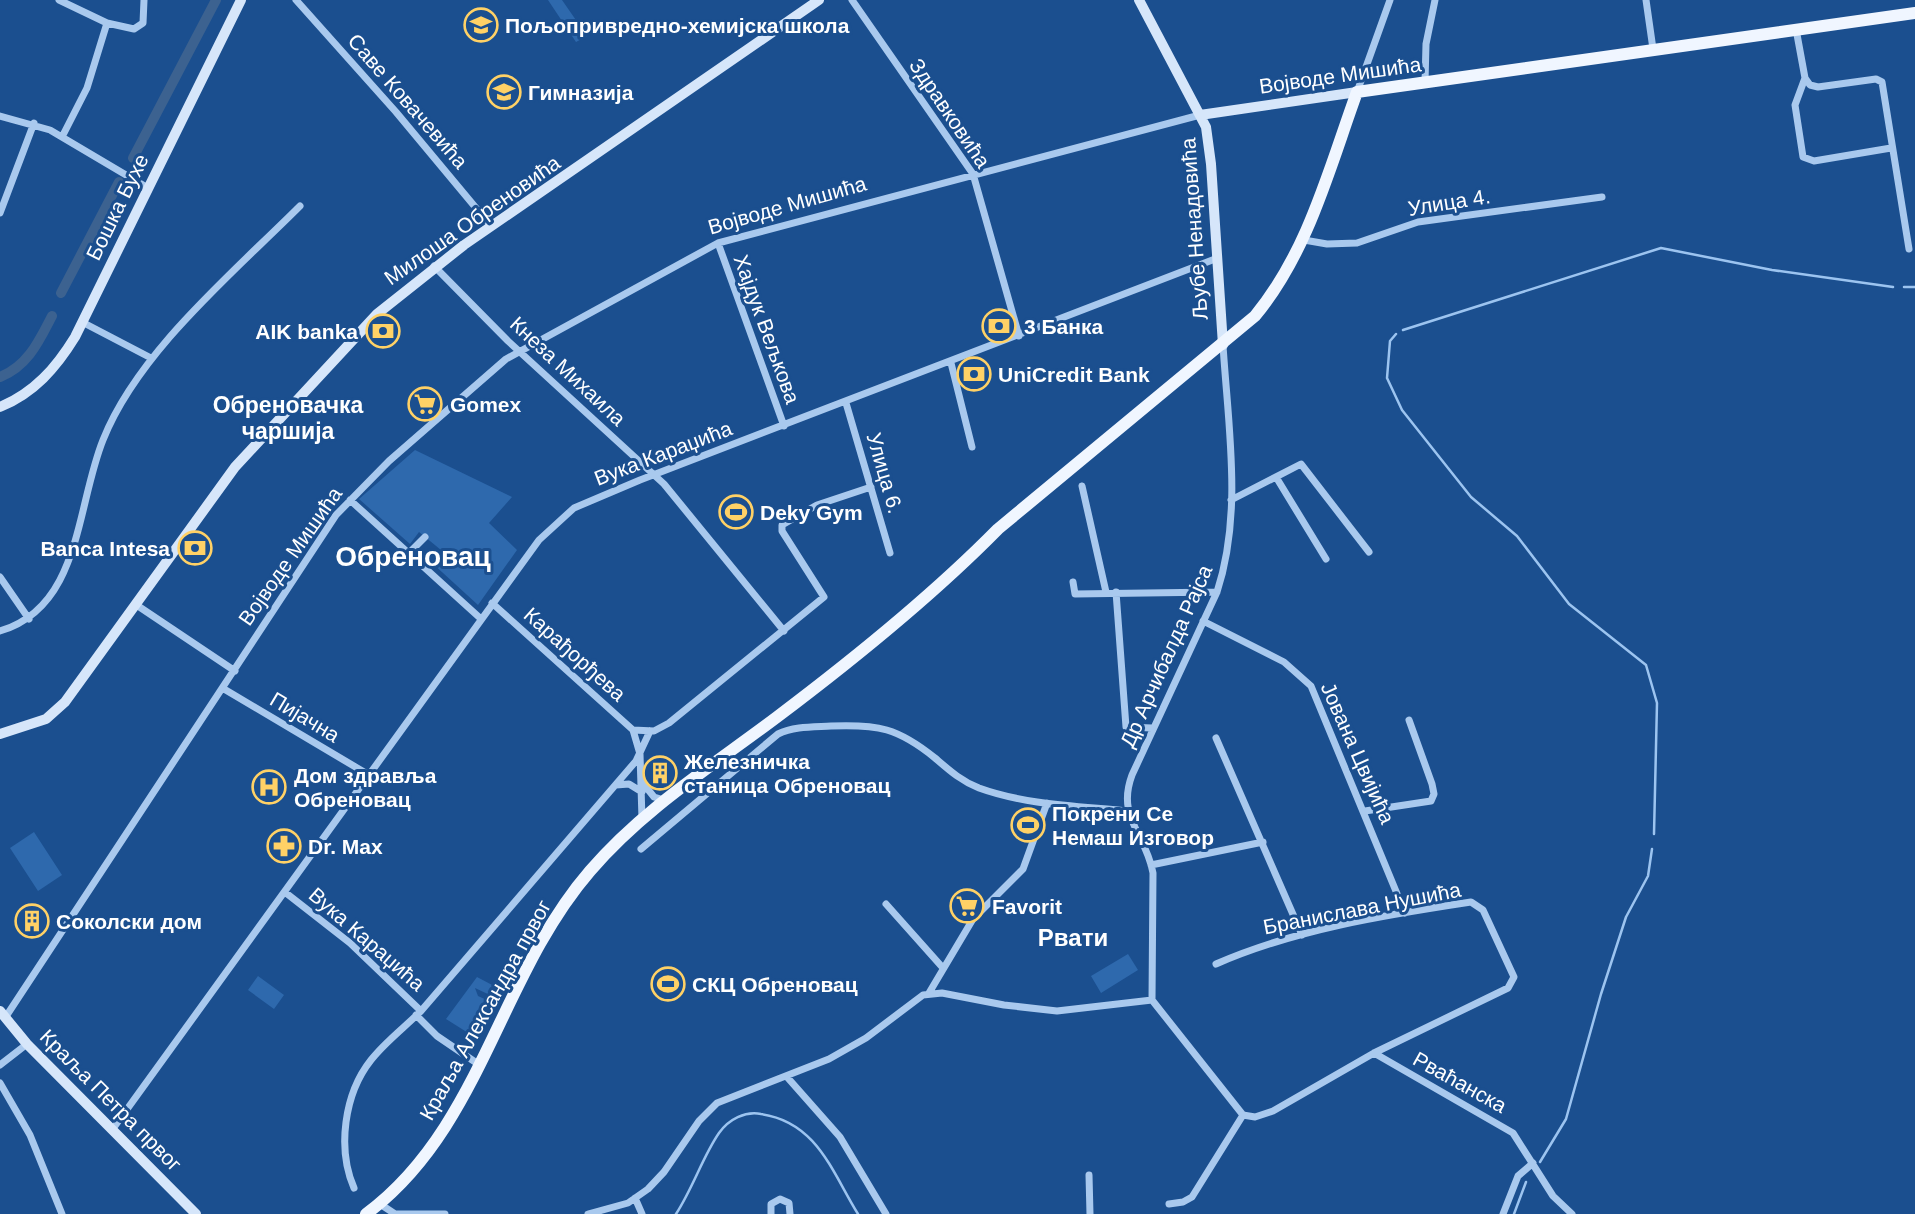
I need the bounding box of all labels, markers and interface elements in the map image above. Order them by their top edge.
school or university icon: Пољопривредно-хемијска школа [462,6,500,44]
place label: Пољопривредно-хемијска школа [505,14,850,37]
street label: Саве Ковачевића [343,29,473,173]
street label: Војводе Мишића [1257,52,1423,98]
street label: Здравковића [905,54,995,172]
school or university icon: Гимназија [485,73,523,111]
place label: Гимназија [528,81,634,104]
street label: Љубе Ненадовића [1176,137,1212,321]
street label: Бошка Бухе [81,150,153,264]
street label: Милоша Обреновића [380,150,564,289]
street label: Војводе Мишића [705,171,869,239]
street label: Улица 4. [1406,184,1492,220]
street label: Хајдук Вељкова [729,252,805,407]
bank icon: 3 Банка [980,307,1018,345]
bank icon: AIK banka [364,312,402,350]
street label: Кнеза Михаила [506,312,631,430]
place label: 3 Банка [1024,315,1103,338]
place label: AIK banka [255,320,358,343]
bank icon: UniCredit Bank [955,355,993,393]
place label: UniCredit Bank [998,363,1150,386]
supermarket icon: Gomex [406,385,444,423]
district label: Обреновачка чаршија [213,392,364,444]
place label: Gomex [450,393,522,416]
street label: Вука Караџића [591,416,735,490]
street label: Улица 6. [863,430,907,516]
street label: Војводе Мишића [234,482,346,630]
sports icon: Deky Gym [717,493,755,531]
place label: Deky Gym [760,501,863,524]
bank icon: Banca Intesa [176,529,214,567]
place label: Banca Intesa [40,537,170,560]
district label: Обреновац [335,541,491,572]
street label: Др Арчибалда Рајса [1115,561,1217,751]
street label: Карађорђева [520,603,631,706]
street label: Јована Цвијића [1317,679,1400,827]
street label: Пијачна [266,687,344,747]
place label: Железничка станица Обреновац [683,750,891,797]
building icon: Железничка станица Обреновац [641,754,679,792]
place label: Дом здравља Обреновац [294,764,437,811]
hospital icon: Дом здравља Обреновац [250,768,288,806]
place label: Покрени Се Немаш Изговор [1052,802,1214,849]
sports icon: Покрени Се Немаш Изговор [1009,806,1047,844]
pharmacy icon: Dr. Max [265,827,303,865]
place label: Dr. Max [308,835,383,858]
street label: Бранислава Нушића [1261,877,1463,938]
street label: Вука Караџића [305,883,430,996]
supermarket icon: Favorit [948,887,986,925]
place label: Favorit [992,895,1062,918]
street label: Краља Александра првог [415,896,555,1124]
building icon: Соколски дом [13,902,51,940]
place label: Соколски дом [56,910,202,933]
district label: Рвати [1038,924,1108,951]
sports icon: СКЦ Обреновац [649,965,687,1003]
place label: СКЦ Обреновац [692,973,858,996]
street label: Краља Петра првог [36,1025,187,1176]
street label: Рваћанска [1409,1047,1511,1117]

